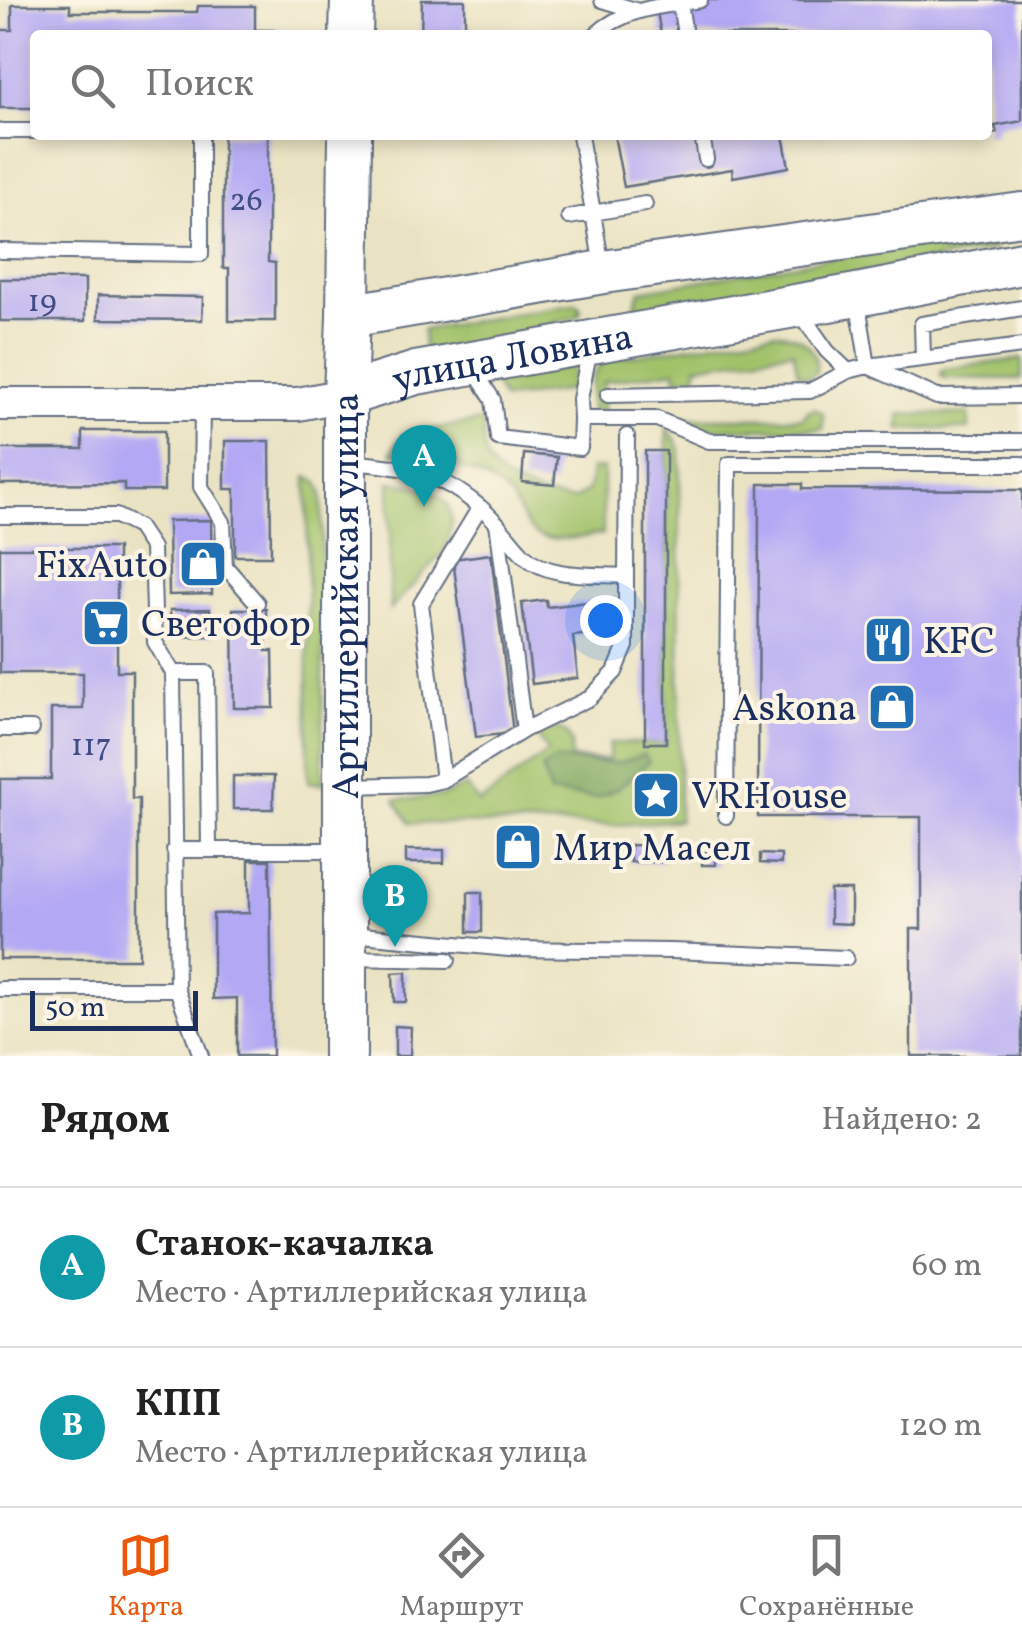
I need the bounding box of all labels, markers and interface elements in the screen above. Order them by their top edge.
search box [30,30,992,140]
icon: search [65,58,120,113]
text: Поиск [145,59,254,112]
house number: 26 [229,180,263,224]
house number: 19 [27,281,57,325]
street label: улица Ловина [386,312,637,409]
street label: Артиллерийская улица [322,393,375,799]
pin: A [392,424,456,507]
shop icon: FixAuto [177,538,229,590]
place label: FixAuto [36,541,168,594]
your location [580,595,631,646]
supermarket icon: Светофор [80,597,132,649]
place label: Светофор [141,600,311,653]
restaurant icon: KFC [862,614,914,666]
place label: KFC [923,617,995,670]
shop icon: Askona [866,681,918,733]
place label: Askona [732,684,857,737]
house number: 117 [71,725,111,769]
place icon: VRHouse [630,769,682,821]
place label: VRHouse [691,772,848,825]
shop icon: Мир Масел [492,821,544,873]
place label: Мир Масел [553,824,751,877]
pin: B [362,864,428,947]
scale bar [30,986,198,1030]
text: 50 m [45,989,105,1028]
text: Рядом [40,1092,170,1151]
text: Найдено: 2 [822,1099,982,1143]
text: Станок-качалка [135,1219,434,1272]
text: A [61,1245,84,1289]
text: 60 m [912,1245,982,1289]
text: Место · Артиллерийская улица [135,1272,588,1316]
text: КПП [135,1379,221,1432]
text: B [62,1405,83,1449]
text: 120 m [899,1405,982,1449]
text: Место · Артиллерийская улица [135,1432,588,1476]
tab: Карта [108,1528,184,1627]
tab: Маршрут [400,1528,523,1627]
tab: Сохранённые [739,1528,914,1627]

